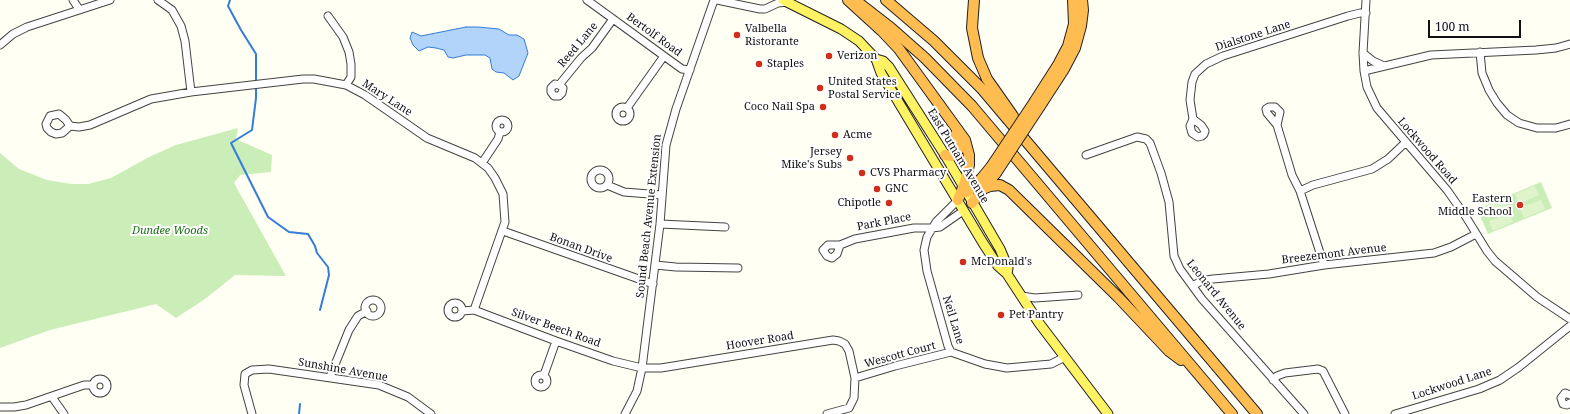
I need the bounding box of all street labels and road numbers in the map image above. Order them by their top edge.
street label: Bertolf Road [624,10,684,60]
street label: Dialstone Lane [1214,18,1292,54]
street label: Reed Lane [555,20,601,70]
street label: Mary Lane [360,77,414,119]
street label: East Putnam Avenue [925,106,991,206]
street label: Lockwood Road [1395,115,1459,187]
street label: Sound Beach Avenue Extension [634,133,664,299]
street label: Park Place [856,210,912,234]
street label: Bonan Drive [548,231,614,265]
street label: Breezemont Avenue [1281,241,1387,267]
street label: Leonard Avenue [1184,257,1248,333]
street label: Neil Lane [939,294,967,346]
street label: Silver Beech Road [510,306,602,350]
street label: Hoover Road [725,329,795,353]
street label: Wescott Court [863,339,937,371]
street label: Sunshine Avenue [297,356,389,384]
street label: Lockwood Lane [1411,365,1493,403]

